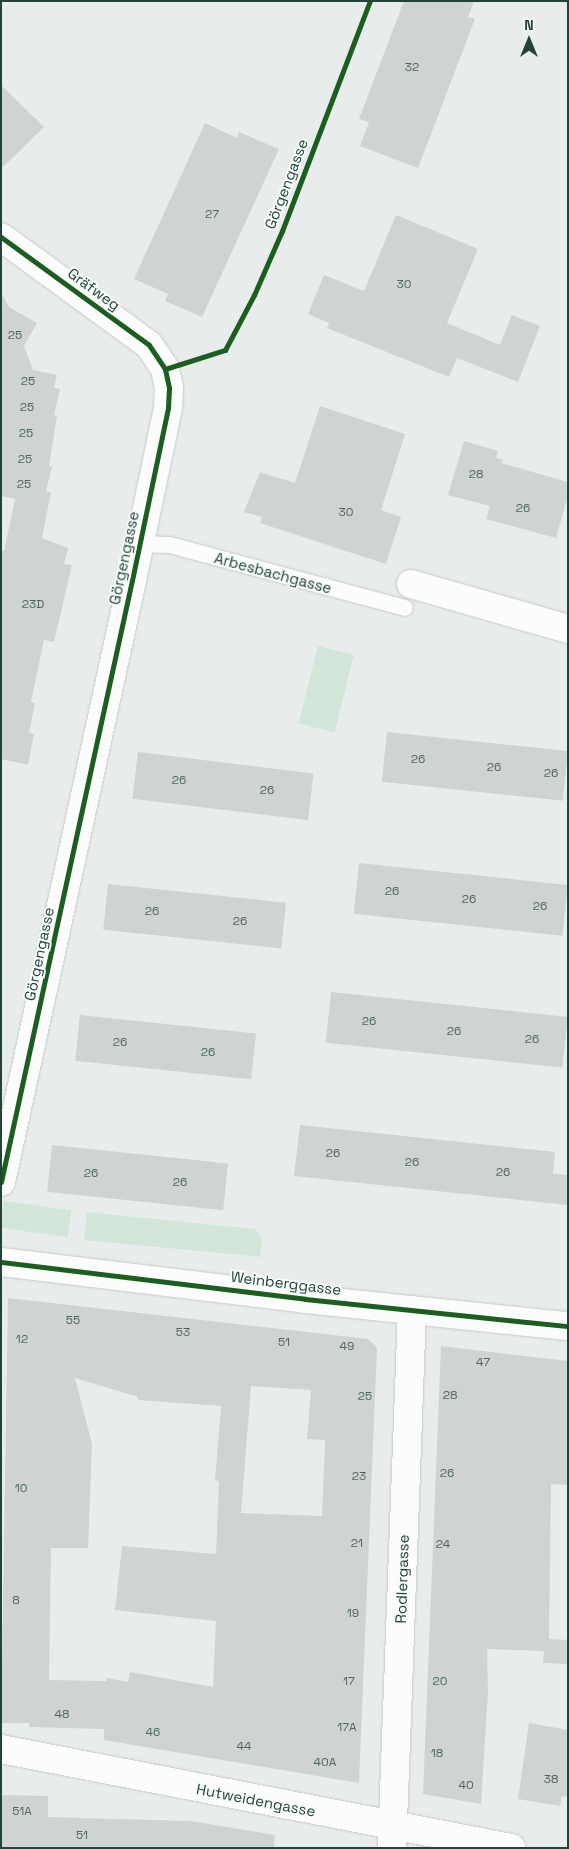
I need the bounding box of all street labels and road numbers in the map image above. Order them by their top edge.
street label: Görgengasse [261,136,311,232]
street label: Gräfweg [64,264,124,314]
street label: Görgengasse [105,510,143,606]
street label: Arbesbachgasse [212,549,334,597]
street label: Görgengasse [20,906,58,1002]
street label: Weinberggasse [230,1267,342,1299]
street label: Rodlergasse [391,1534,413,1624]
street label: Hutweidengasse [195,1780,317,1820]

